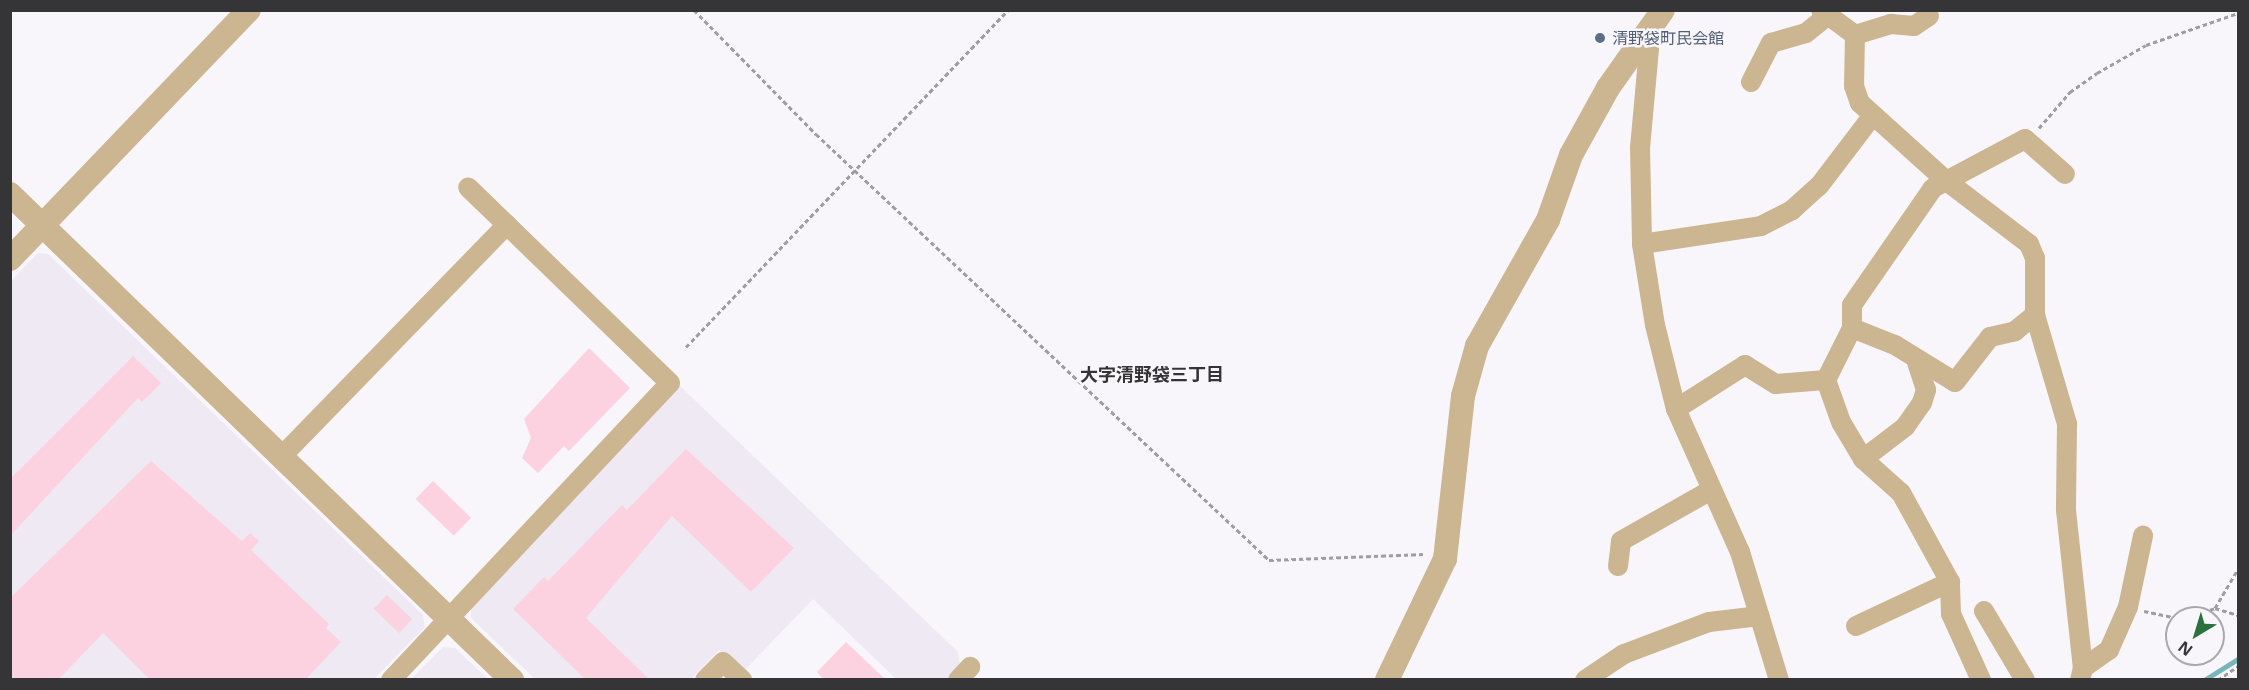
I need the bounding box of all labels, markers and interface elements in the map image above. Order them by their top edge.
place label: 清野袋町民会館 [1612,28,1724,48]
marker: 清野袋町民会館 [1593,31,1607,45]
district label: 大字清野袋三丁目 [1080,363,1224,385]
north arrow [2165,606,2225,666]
text: N [2173,636,2197,661]

